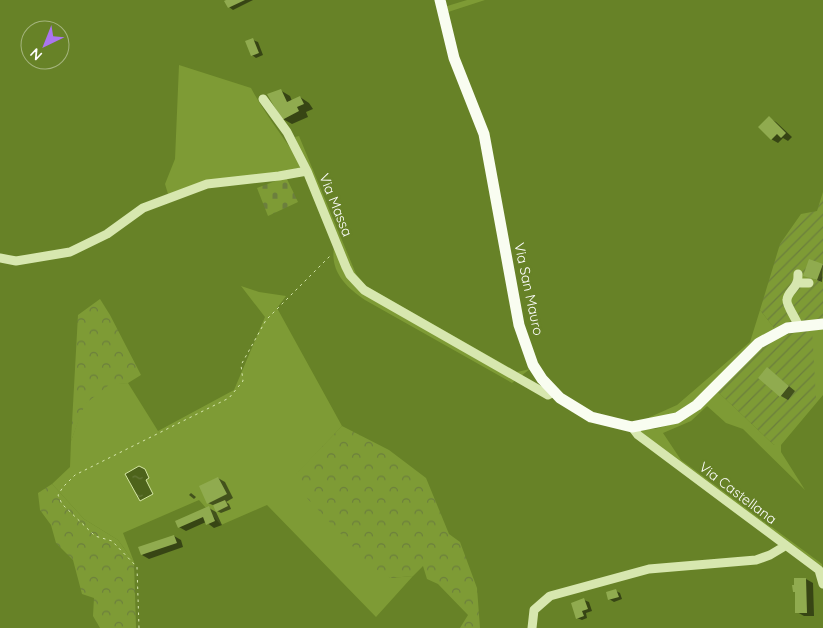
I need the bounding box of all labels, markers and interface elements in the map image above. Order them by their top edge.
north arrow [20,20,70,70]
text: N [26,44,46,65]
street label: Via Massa [315,171,357,239]
street label: Via San Mauro [510,241,548,337]
street label: Via Castellana [695,458,781,528]

